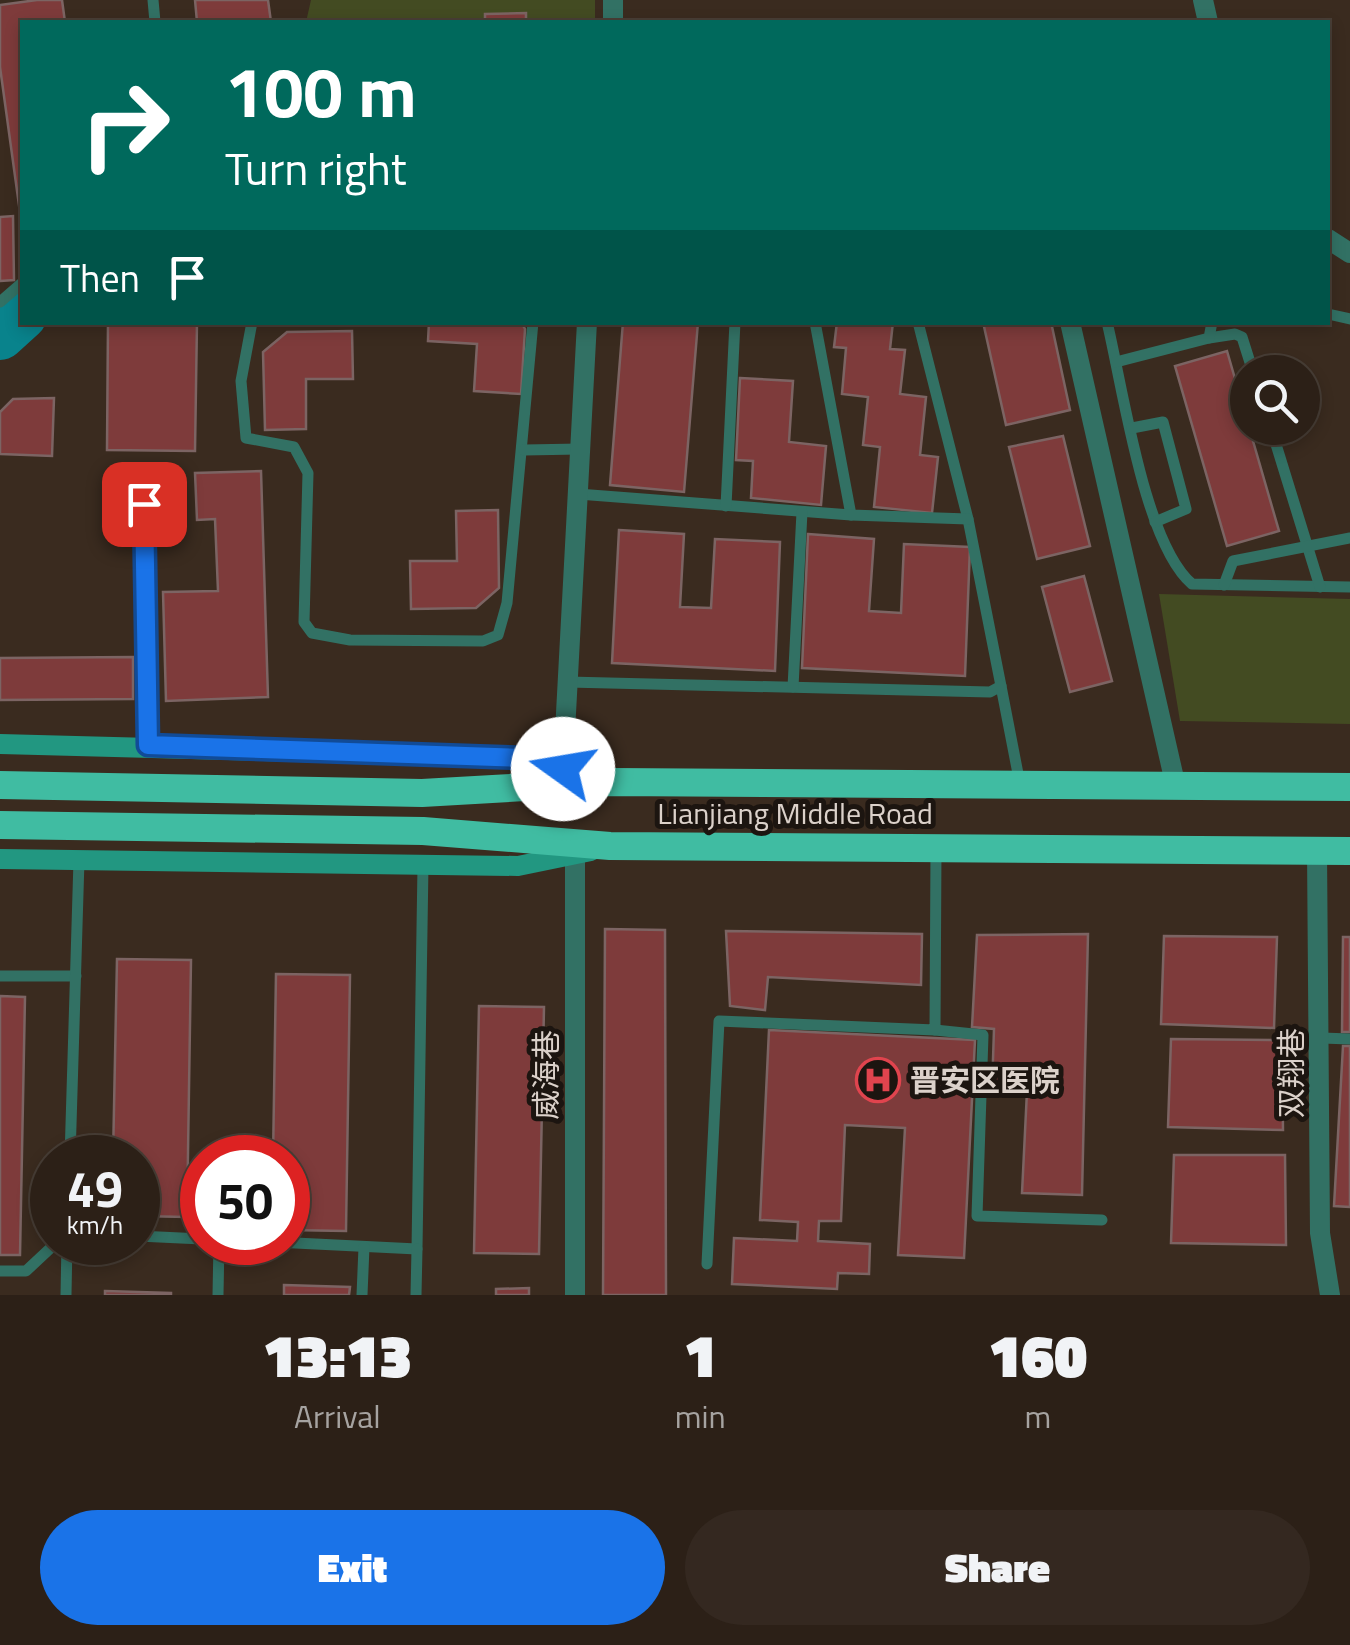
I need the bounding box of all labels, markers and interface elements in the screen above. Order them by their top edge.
text: 100 m [225,38,417,144]
icon: right [60,60,190,190]
text: Turn right [225,134,407,202]
text: Then [60,249,140,307]
icon: arrive [160,250,215,305]
map controls [1230,355,1320,445]
button: search [1230,355,1320,445]
pin [102,462,187,547]
icon: arrive [117,477,172,532]
position arrow [511,717,615,821]
street label: Lianjiang Middle Road [657,790,933,836]
street label: 双翔巷 [1268,1028,1314,1118]
street label: 威海巷 [523,1030,569,1120]
hospital icon: 晋安区医院 [855,1057,901,1103]
place label: 晋安区医院 [910,1057,1060,1103]
speed limit sign: 50 [180,1135,310,1265]
text: 49 [67,1150,123,1226]
text: km/h [67,1206,123,1244]
text: 13:13 [263,1309,412,1400]
text: 1 [684,1309,717,1400]
text: 160 [988,1309,1087,1400]
text: Arrival [294,1392,381,1440]
text: min [675,1392,726,1440]
text: m [1024,1392,1051,1440]
button: Exit [40,1510,665,1625]
button: Share [685,1510,1310,1625]

